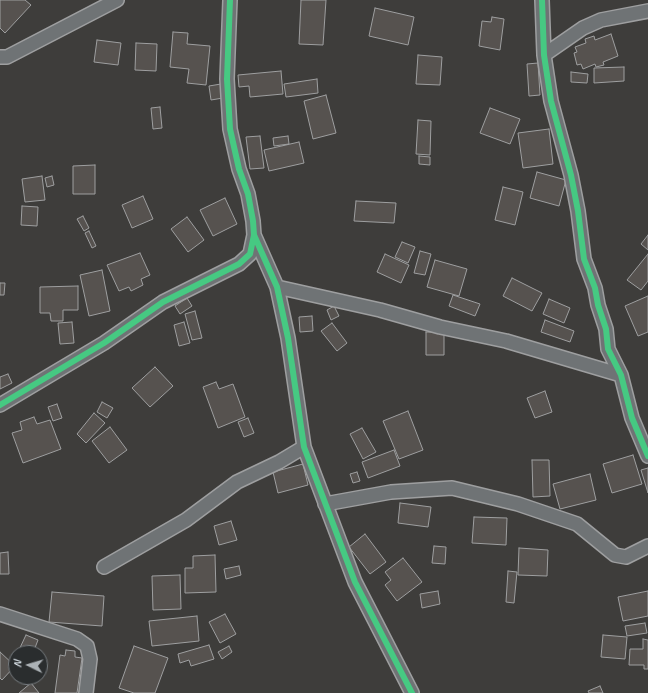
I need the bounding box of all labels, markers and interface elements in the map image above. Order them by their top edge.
north arrow [8,645,48,685]
text: N [10,660,24,668]

